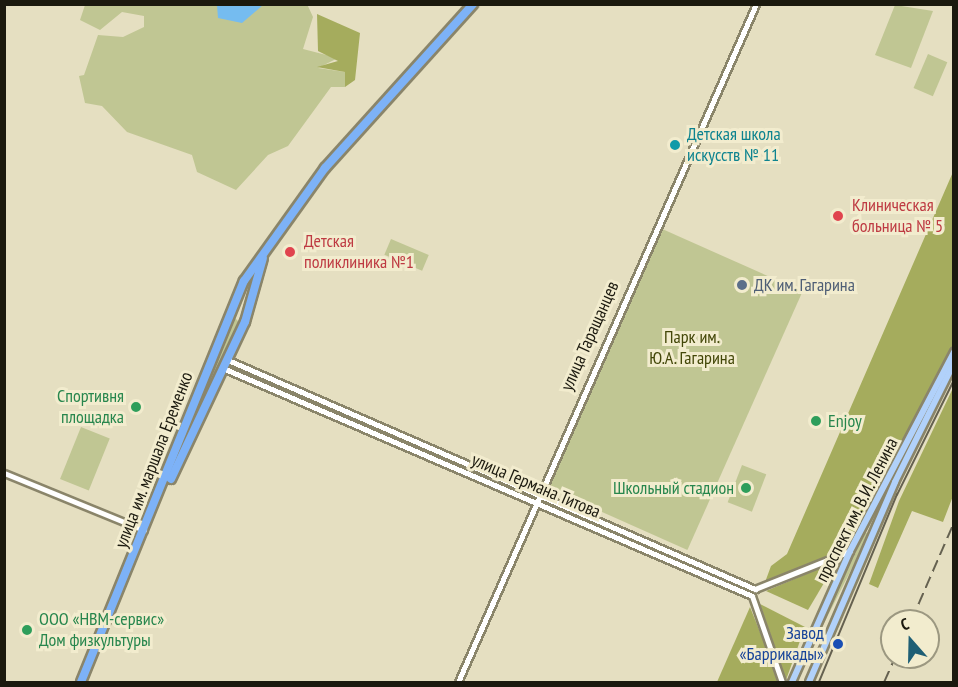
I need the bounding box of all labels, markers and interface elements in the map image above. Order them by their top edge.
place label: Детская школа искусств № 11 [687,124,781,166]
marker: Детская школа искусств № 11 [668,138,682,152]
place label: Клиническая больница № 5 [852,195,943,238]
marker: Клиническая больница № 5 [829,207,847,225]
place label: Детская поликлиника №1 [304,231,414,274]
marker: Детская поликлиника №1 [281,243,299,261]
place label: ДК им. Гагарина [754,274,856,296]
street label: улица Таращанцев [556,278,624,394]
marker: ДК им. Гагарина [735,278,749,292]
park label: Парк им. Ю.А. Гагарина [649,327,735,370]
street label: улица им. маршала Еременко [110,368,198,552]
place label: Спортивня площадка [57,386,124,428]
marker: Спортивня площадка [129,400,143,414]
place label: Enjoy [828,410,862,432]
marker: Enjoy [809,414,823,428]
street label: проспект им. В.И. Ленина [811,433,903,587]
street label: улица Германа Титова [468,449,604,523]
place label: Школьный стадион [613,477,734,499]
marker: Школьный стадион [739,481,753,495]
place label: ООО «НВМ-сервис» Дом физкультуры [39,609,164,652]
north arrow [880,609,940,669]
text: С [898,613,911,635]
marker: ООО «НВМ-сервис» Дом физкультуры [20,623,34,637]
place label: Завод «Баррикады» [740,623,824,666]
marker: Завод «Баррикады» [829,635,847,653]

